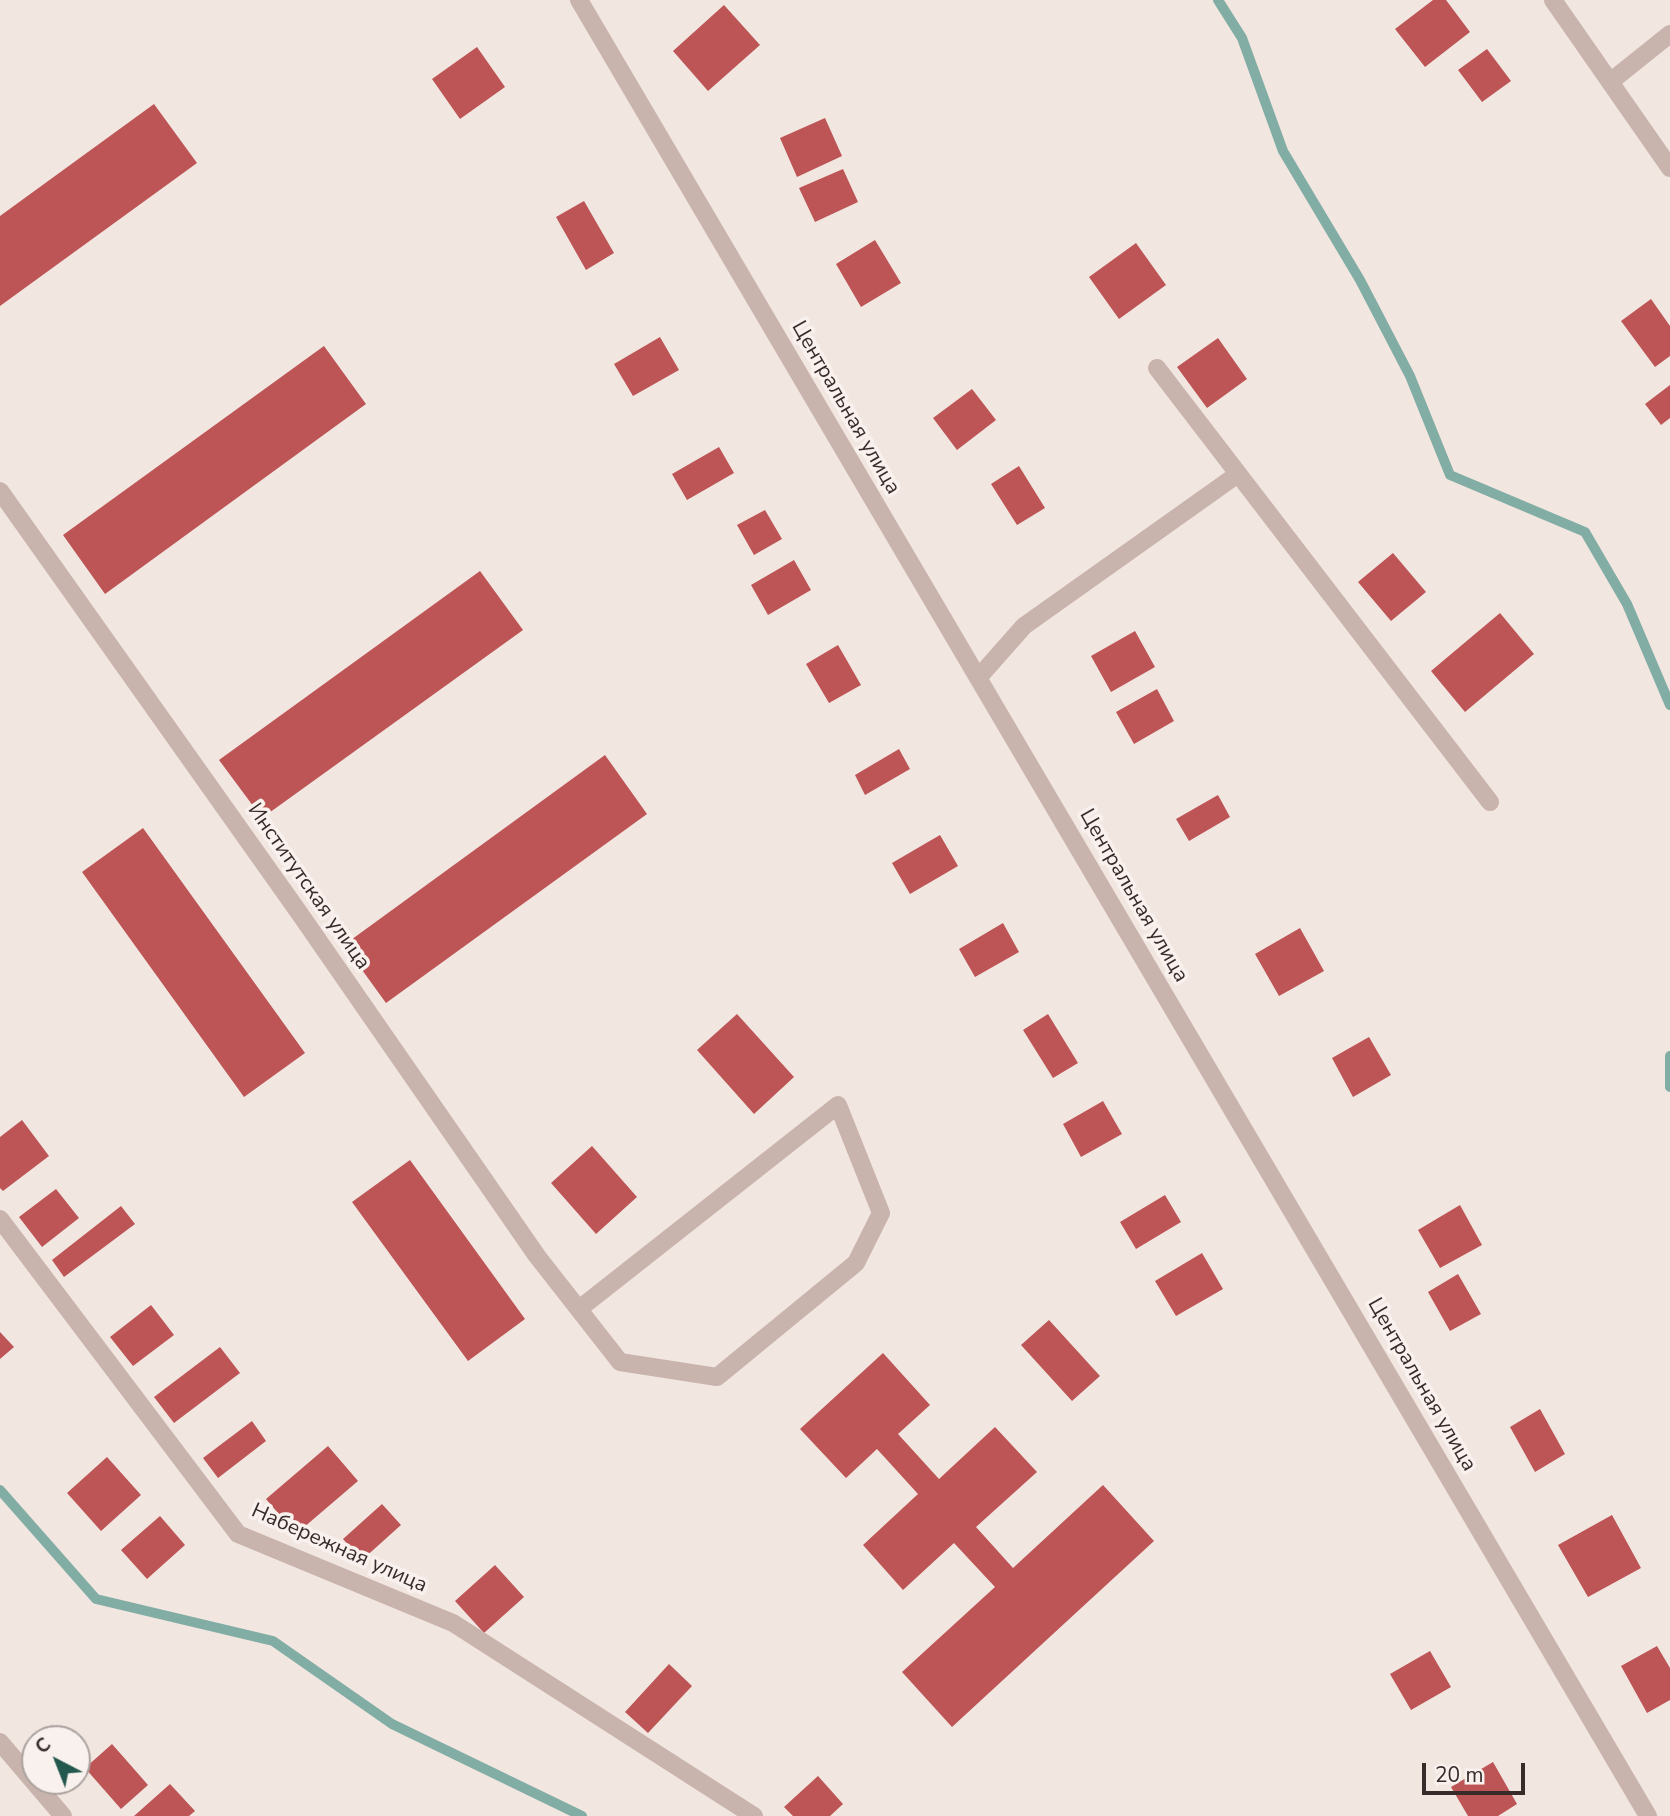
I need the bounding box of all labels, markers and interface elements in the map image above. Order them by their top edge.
street label: Центральная улица [785,317,905,499]
street label: Институтская улица [241,799,375,975]
street label: Центральная улица [1073,805,1193,987]
street label: Центральная улица [1361,1294,1481,1476]
street label: Набережная улица [247,1499,431,1599]
north arrow [21,1725,91,1795]
text: С [30,1732,57,1760]
scale bar [1425,1750,1528,1794]
text: 20 m [1435,1761,1484,1789]

